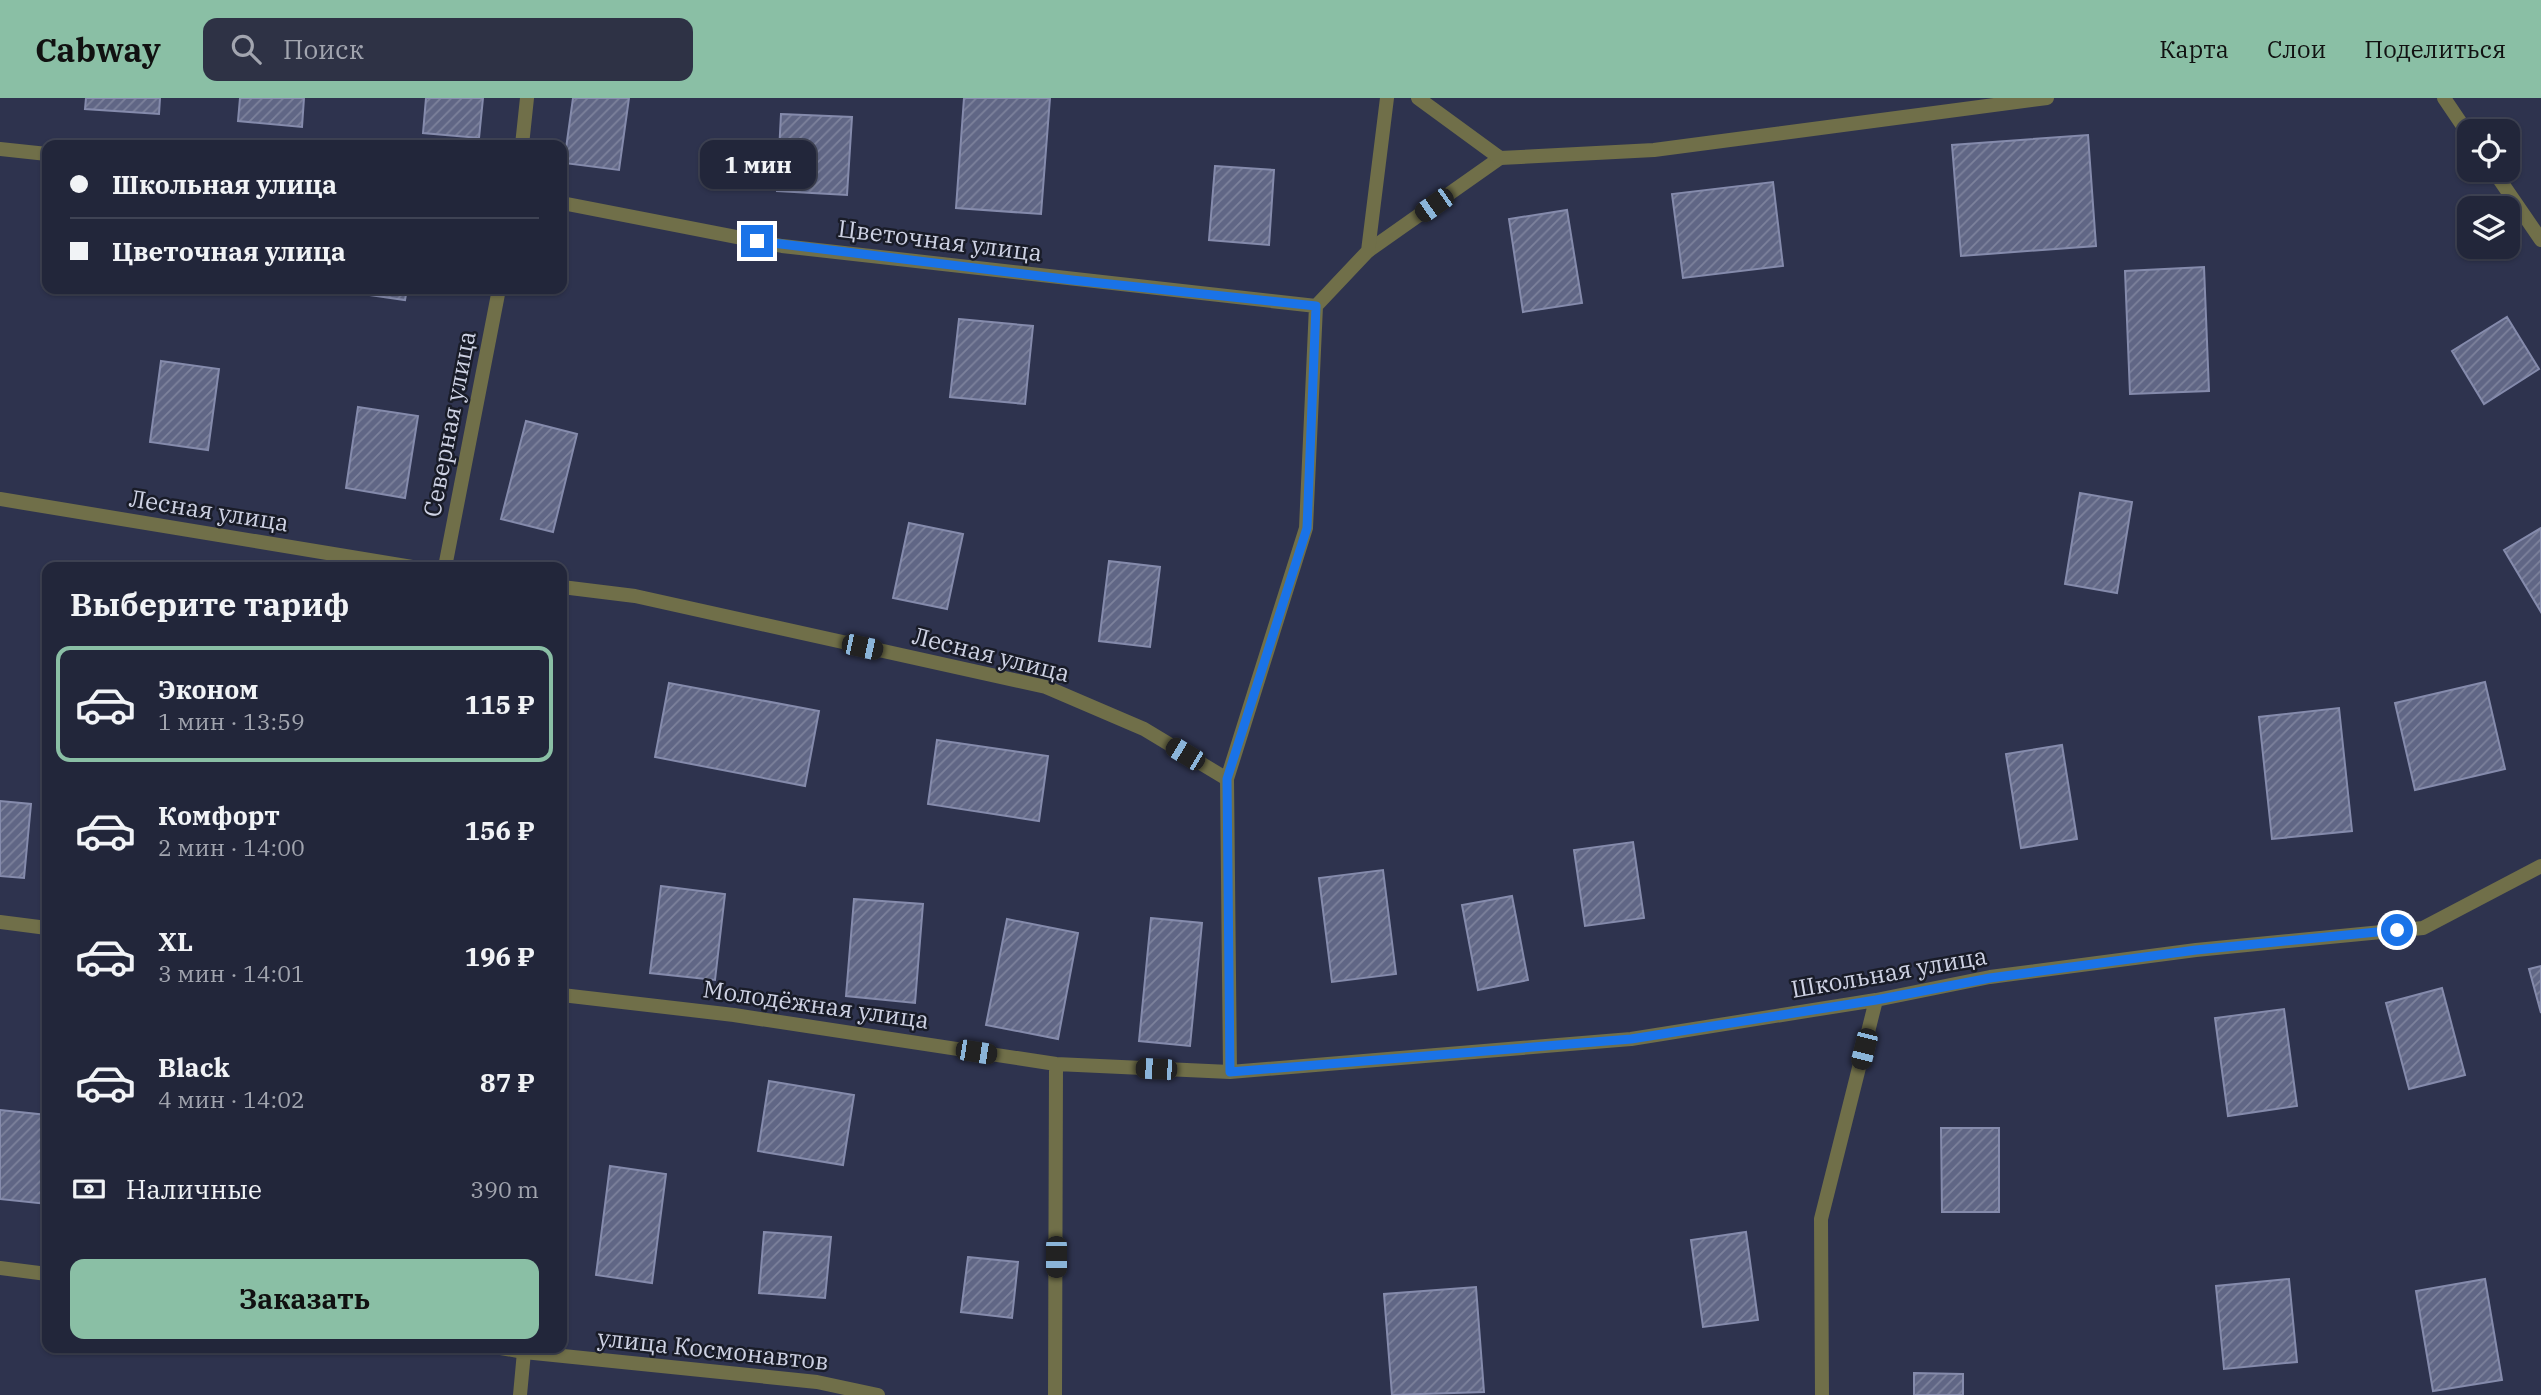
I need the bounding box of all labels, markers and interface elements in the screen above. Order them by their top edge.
search box [203,18,693,81]
text: Cabway [35,28,161,71]
icon: search [227,30,265,68]
text: Поиск [283,32,364,66]
text: Карта [2159,33,2229,65]
text: Слои [2267,33,2326,65]
text: Поделиться [2364,33,2506,65]
map controls [2457,119,2520,259]
button: locate [2457,119,2520,182]
callout: 1 мин [699,139,815,188]
text: 1 мин [724,149,792,179]
text: Школьная улица [112,167,337,201]
car [1411,184,1458,226]
button: layers [2457,196,2520,259]
street label: Цветочная улица [836,212,1044,268]
route end [741,225,773,257]
text: Цветочная улица [112,234,346,268]
street label: Северная улица [415,328,483,520]
street label: Лесная улица [127,482,291,538]
text: Выберите тариф [70,583,350,625]
street label: Лесная улица [909,619,1073,689]
car [840,632,885,662]
text: Эконом [158,672,259,706]
icon: car [74,673,137,736]
text: 115 ₽ [464,687,535,721]
text: 1 мин · 13:59 [158,706,305,736]
car [1162,734,1209,774]
text: Комфорт [158,798,280,832]
icon: car [74,799,137,862]
text: 156 ₽ [464,813,535,847]
text: 2 мин · 14:00 [158,832,305,862]
route start [2381,914,2413,946]
text: XL [158,924,193,958]
icon: car [74,925,137,988]
text: 196 ₽ [464,939,535,973]
street label: Школьная улица [1788,939,1989,1005]
text: 3 мин · 14:01 [158,958,305,988]
street label: Молодёжная улица [701,972,931,1036]
car [1849,1026,1880,1072]
car [954,1038,999,1066]
text: Black [158,1050,230,1084]
icon: car [74,1051,137,1114]
car [1135,1057,1178,1081]
text: 87 ₽ [480,1065,535,1099]
text: 4 мин · 14:02 [158,1084,305,1114]
icon: cash [70,1170,108,1208]
text: Наличные [126,1172,262,1206]
text: 390 m [470,1174,539,1204]
car [1046,1236,1067,1278]
button: Заказать [70,1259,539,1339]
street label: улица Космонавтов [596,1321,830,1377]

